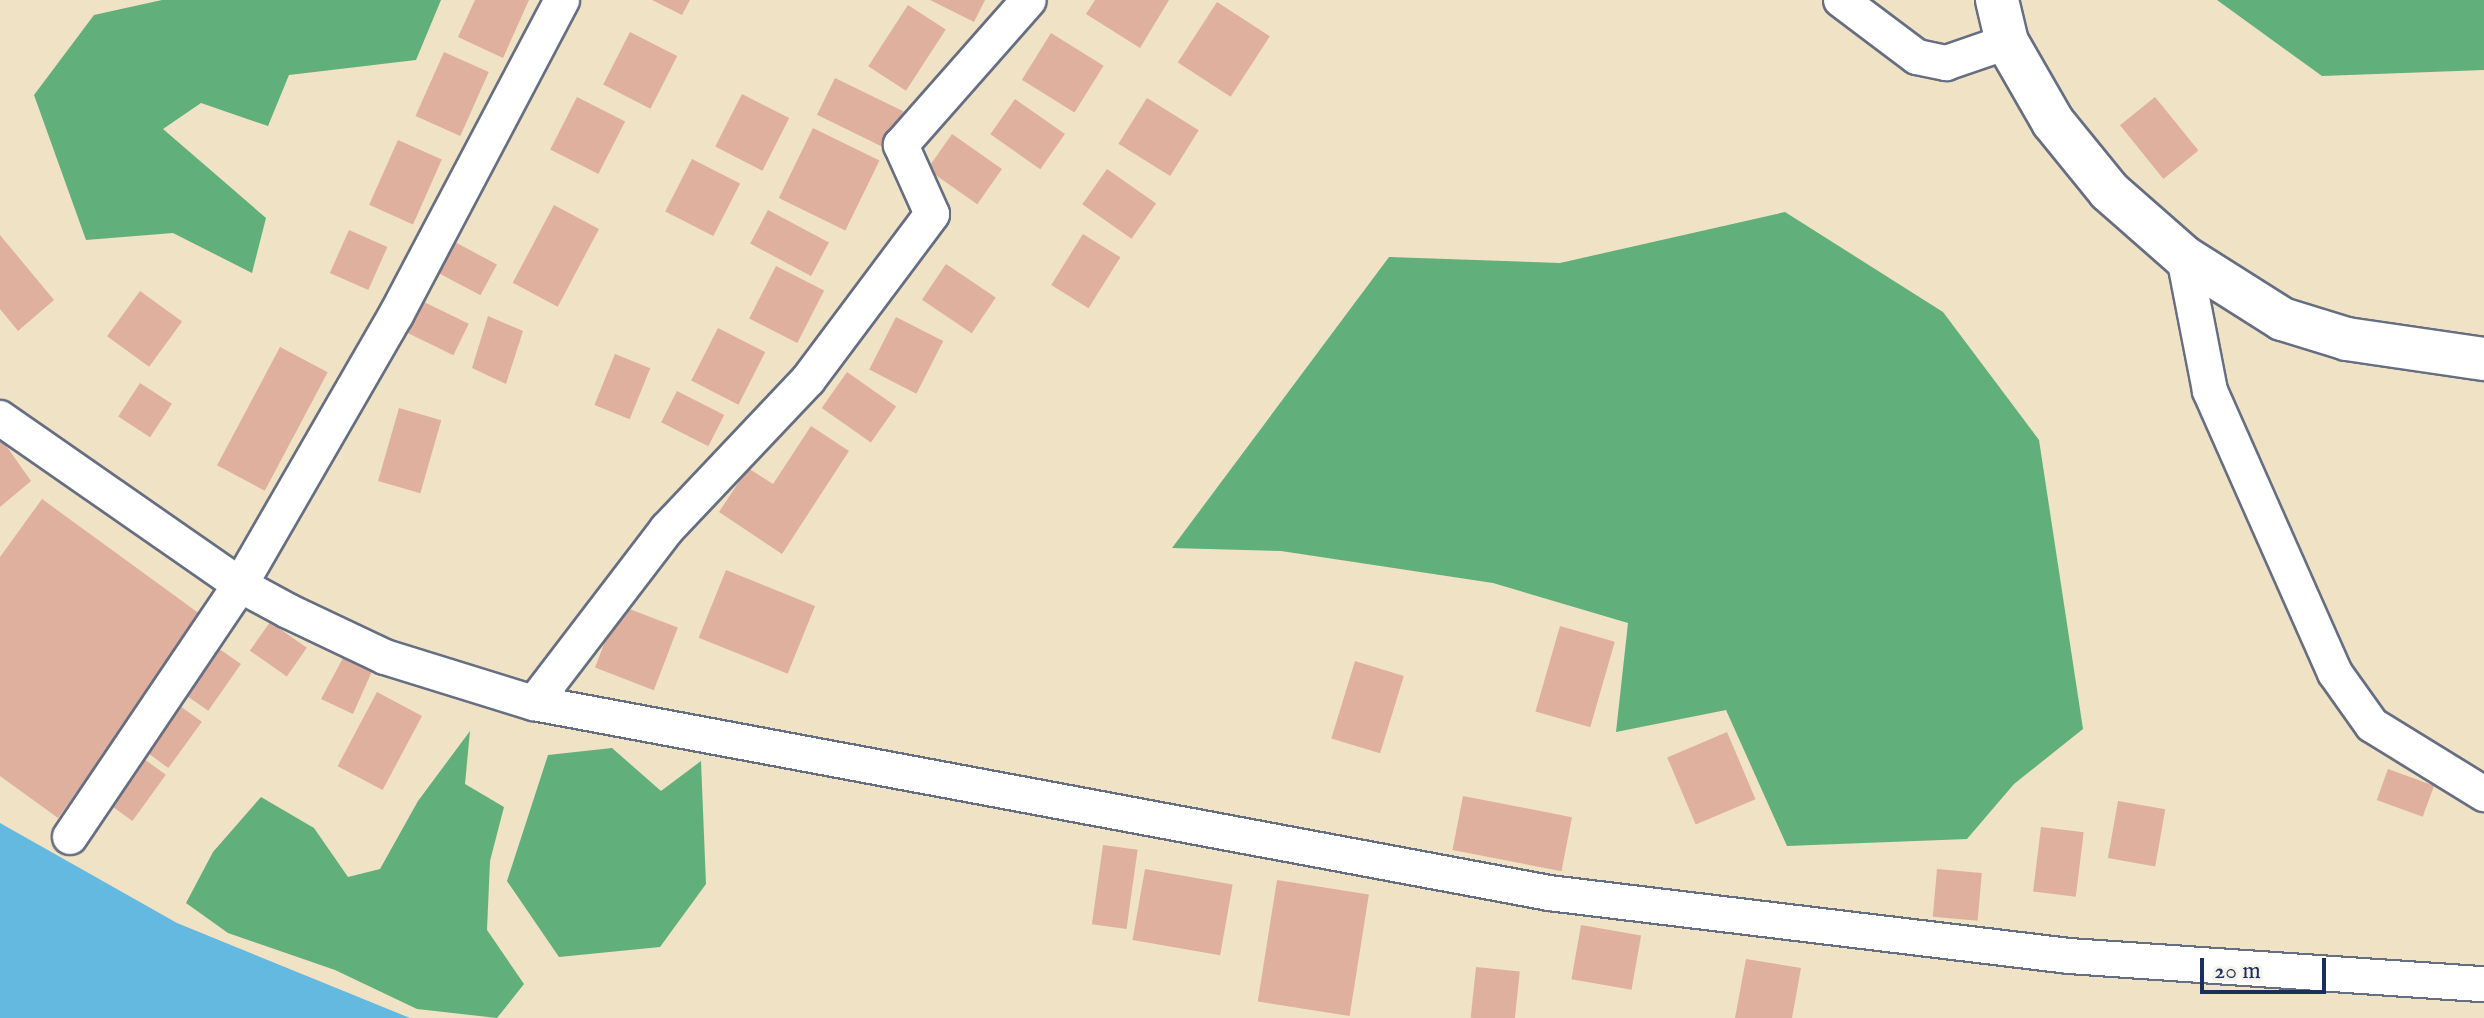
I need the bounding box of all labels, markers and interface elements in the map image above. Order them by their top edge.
scale bar [2204,942,2330,992]
text: 20 m [2214,956,2261,987]

